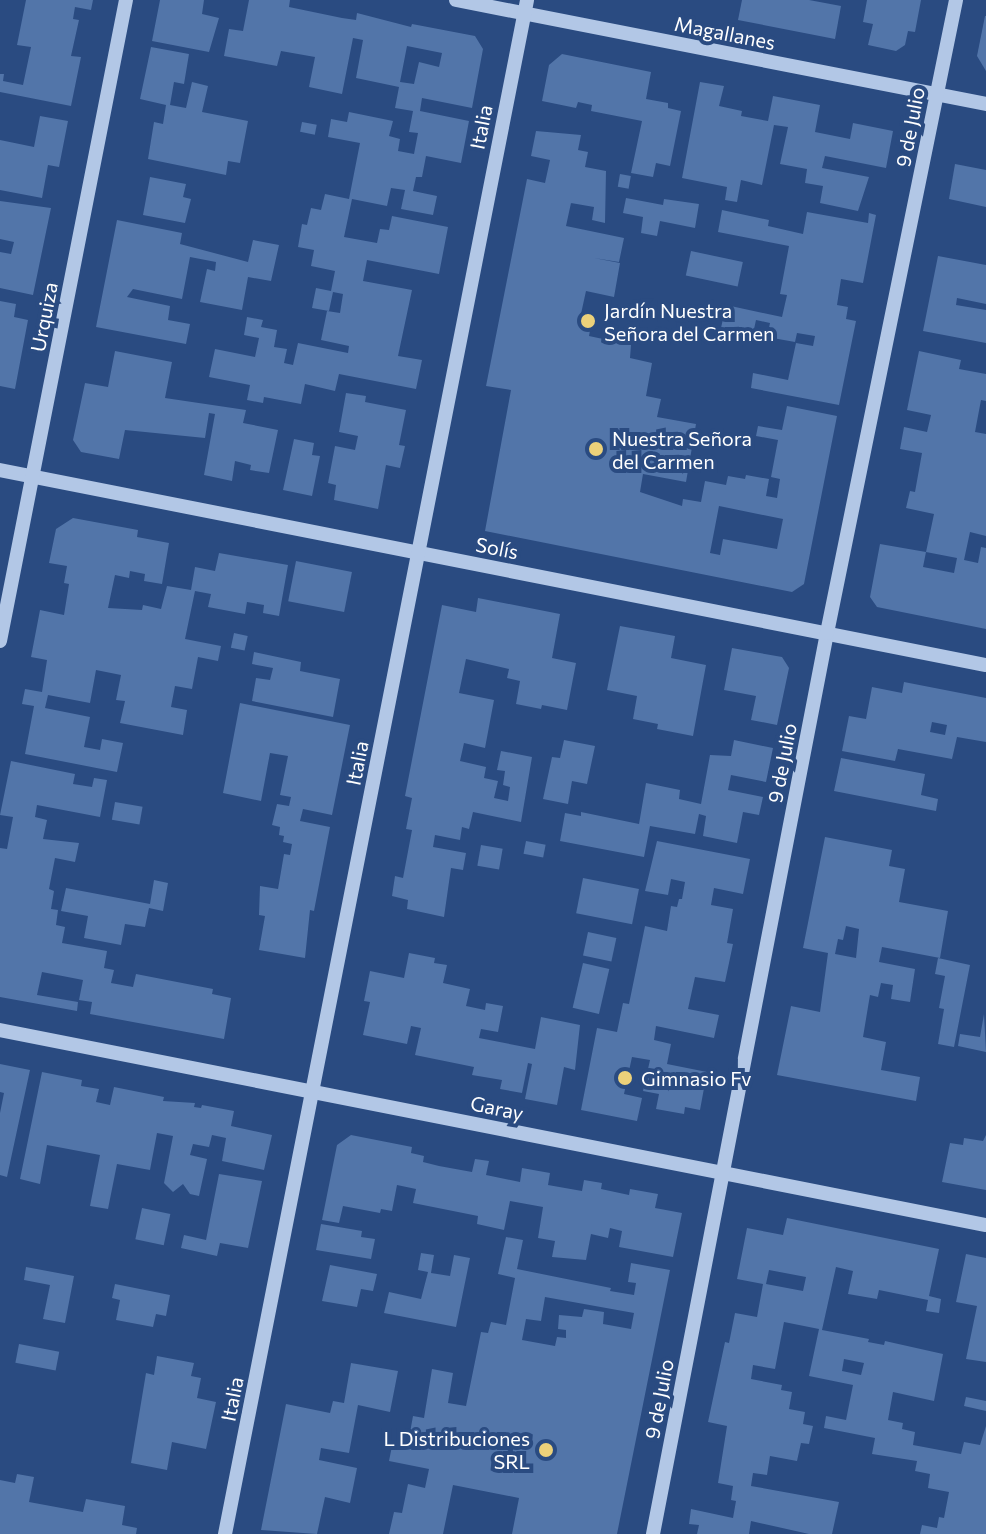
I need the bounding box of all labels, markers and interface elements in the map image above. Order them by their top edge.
street label: Magallanes [673,11,777,55]
street label: 9 de Julio [890,85,930,169]
street label: Italia [465,103,497,151]
street label: Urquiza [25,280,63,354]
place label: Jardín Nuestra Señora del Carmen [604,298,774,345]
marker: Jardín Nuestra Señora del Carmen [579,312,597,330]
place label: Nuestra Señora del Carmen [612,426,752,473]
marker: Nuestra Señora del Carmen [587,440,605,458]
street label: Solís [474,532,520,564]
street label: 9 de Julio [762,721,802,805]
street label: Italia [341,739,373,787]
place label: Gimnasio Fv [641,1066,752,1090]
marker: Gimnasio Fv [616,1069,634,1087]
street label: Garay [468,1091,526,1125]
street label: 9 de Julio [639,1357,679,1441]
street label: Italia [216,1375,248,1423]
place label: L Distribuciones SRL [383,1426,530,1473]
marker: L Distribuciones SRL [537,1441,555,1459]

